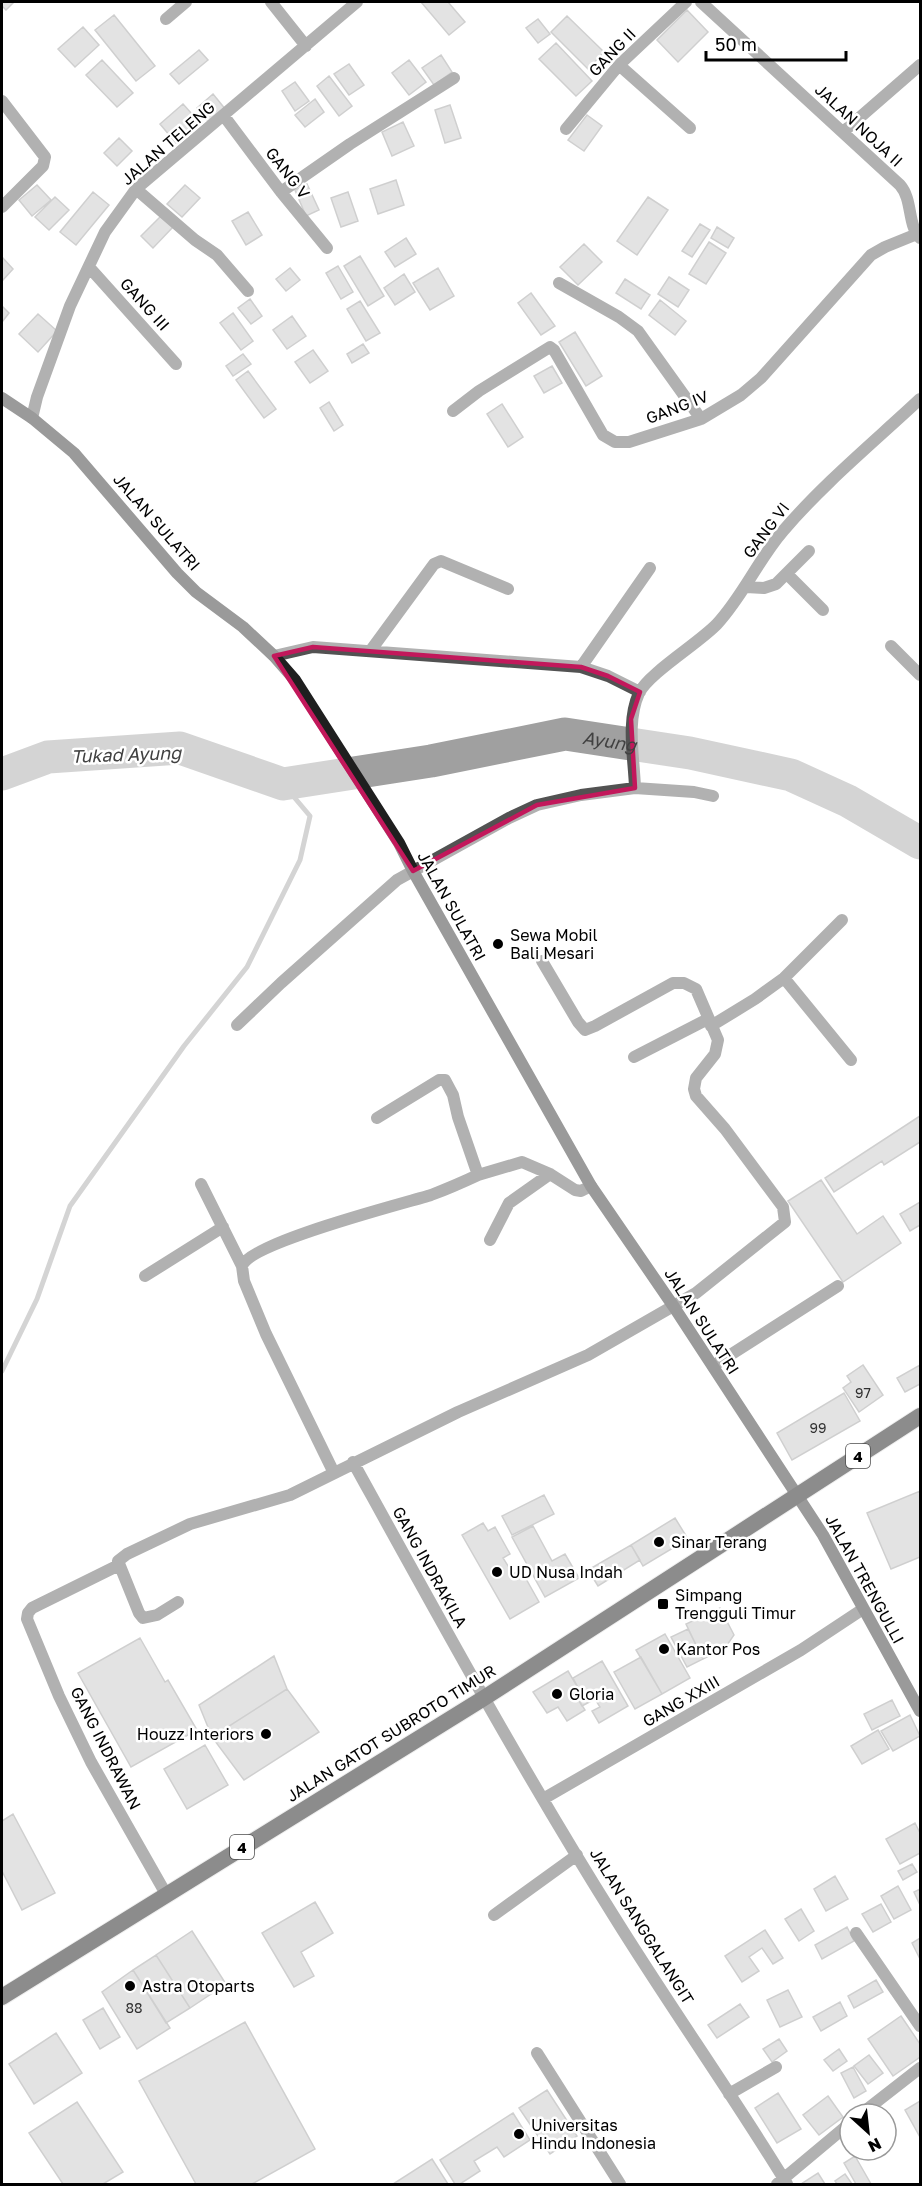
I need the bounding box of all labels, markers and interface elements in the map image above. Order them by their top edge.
street label: GANG II [584,24,640,80]
scale bar [706,24,846,62]
text: 50 m [715,33,757,55]
street label: JALAN NOJA II [811,79,907,171]
street label: JALAN TELENG [117,97,219,189]
street label: GANG V [262,143,314,203]
street label: GANG III [116,273,174,335]
street label: GANG IV [643,386,711,428]
street label: JALAN SULATRI [109,469,205,575]
street label: GANG VI [738,498,794,562]
water label: Ayung [581,726,640,756]
water label: Tukad Ayung [71,741,183,767]
street label: JALAN SULATRI [414,848,490,964]
place label: Sewa Mobil Bali Mesari [510,925,598,963]
marker: Sewa Mobil Bali Mesari [491,937,505,951]
street label: JALAN SULATRI [660,1264,744,1378]
house number: 97 [855,1384,871,1401]
house number: 99 [810,1419,826,1436]
road number: 4 [846,1444,870,1468]
street label: GANG INDRAKILA [388,1503,472,1631]
street label: JALAN TRENGULLI [821,1511,909,1647]
place label: Sinar Terang [671,1532,767,1552]
marker: Sinar Terang [652,1535,666,1549]
place label: UD Nusa Indah [509,1562,623,1582]
marker: UD Nusa Indah [490,1565,504,1579]
place label: Simpang Trengguli Timur [675,1585,796,1623]
marker: Simpang Trengguli Timur [656,1597,670,1611]
place label: Kantor Pos [676,1639,760,1659]
marker: Kantor Pos [657,1642,671,1656]
street label: JALAN GATOT SUBROTO TIMUR [283,1660,499,1806]
street label: GANG XXIII [639,1671,723,1731]
street label: GANG INDRAWAN [66,1683,146,1813]
place label: Gloria [569,1684,614,1704]
marker: Gloria [550,1687,564,1701]
place label: Houzz Interiors [137,1724,254,1744]
marker: Houzz Interiors [259,1727,273,1741]
road number: 4 [230,1835,254,1859]
street label: JALAN SANGGALANGIT [586,1844,698,2008]
place label: Astra Otoparts [142,1976,255,1996]
marker: Astra Otoparts [123,1979,137,1993]
house number: 88 [125,1999,143,2016]
north arrow [838,2102,898,2162]
place label: Universitas Hindu Indonesia [531,2115,656,2153]
marker: Universitas Hindu Indonesia [512,2127,526,2141]
text: N [865,2134,885,2157]

